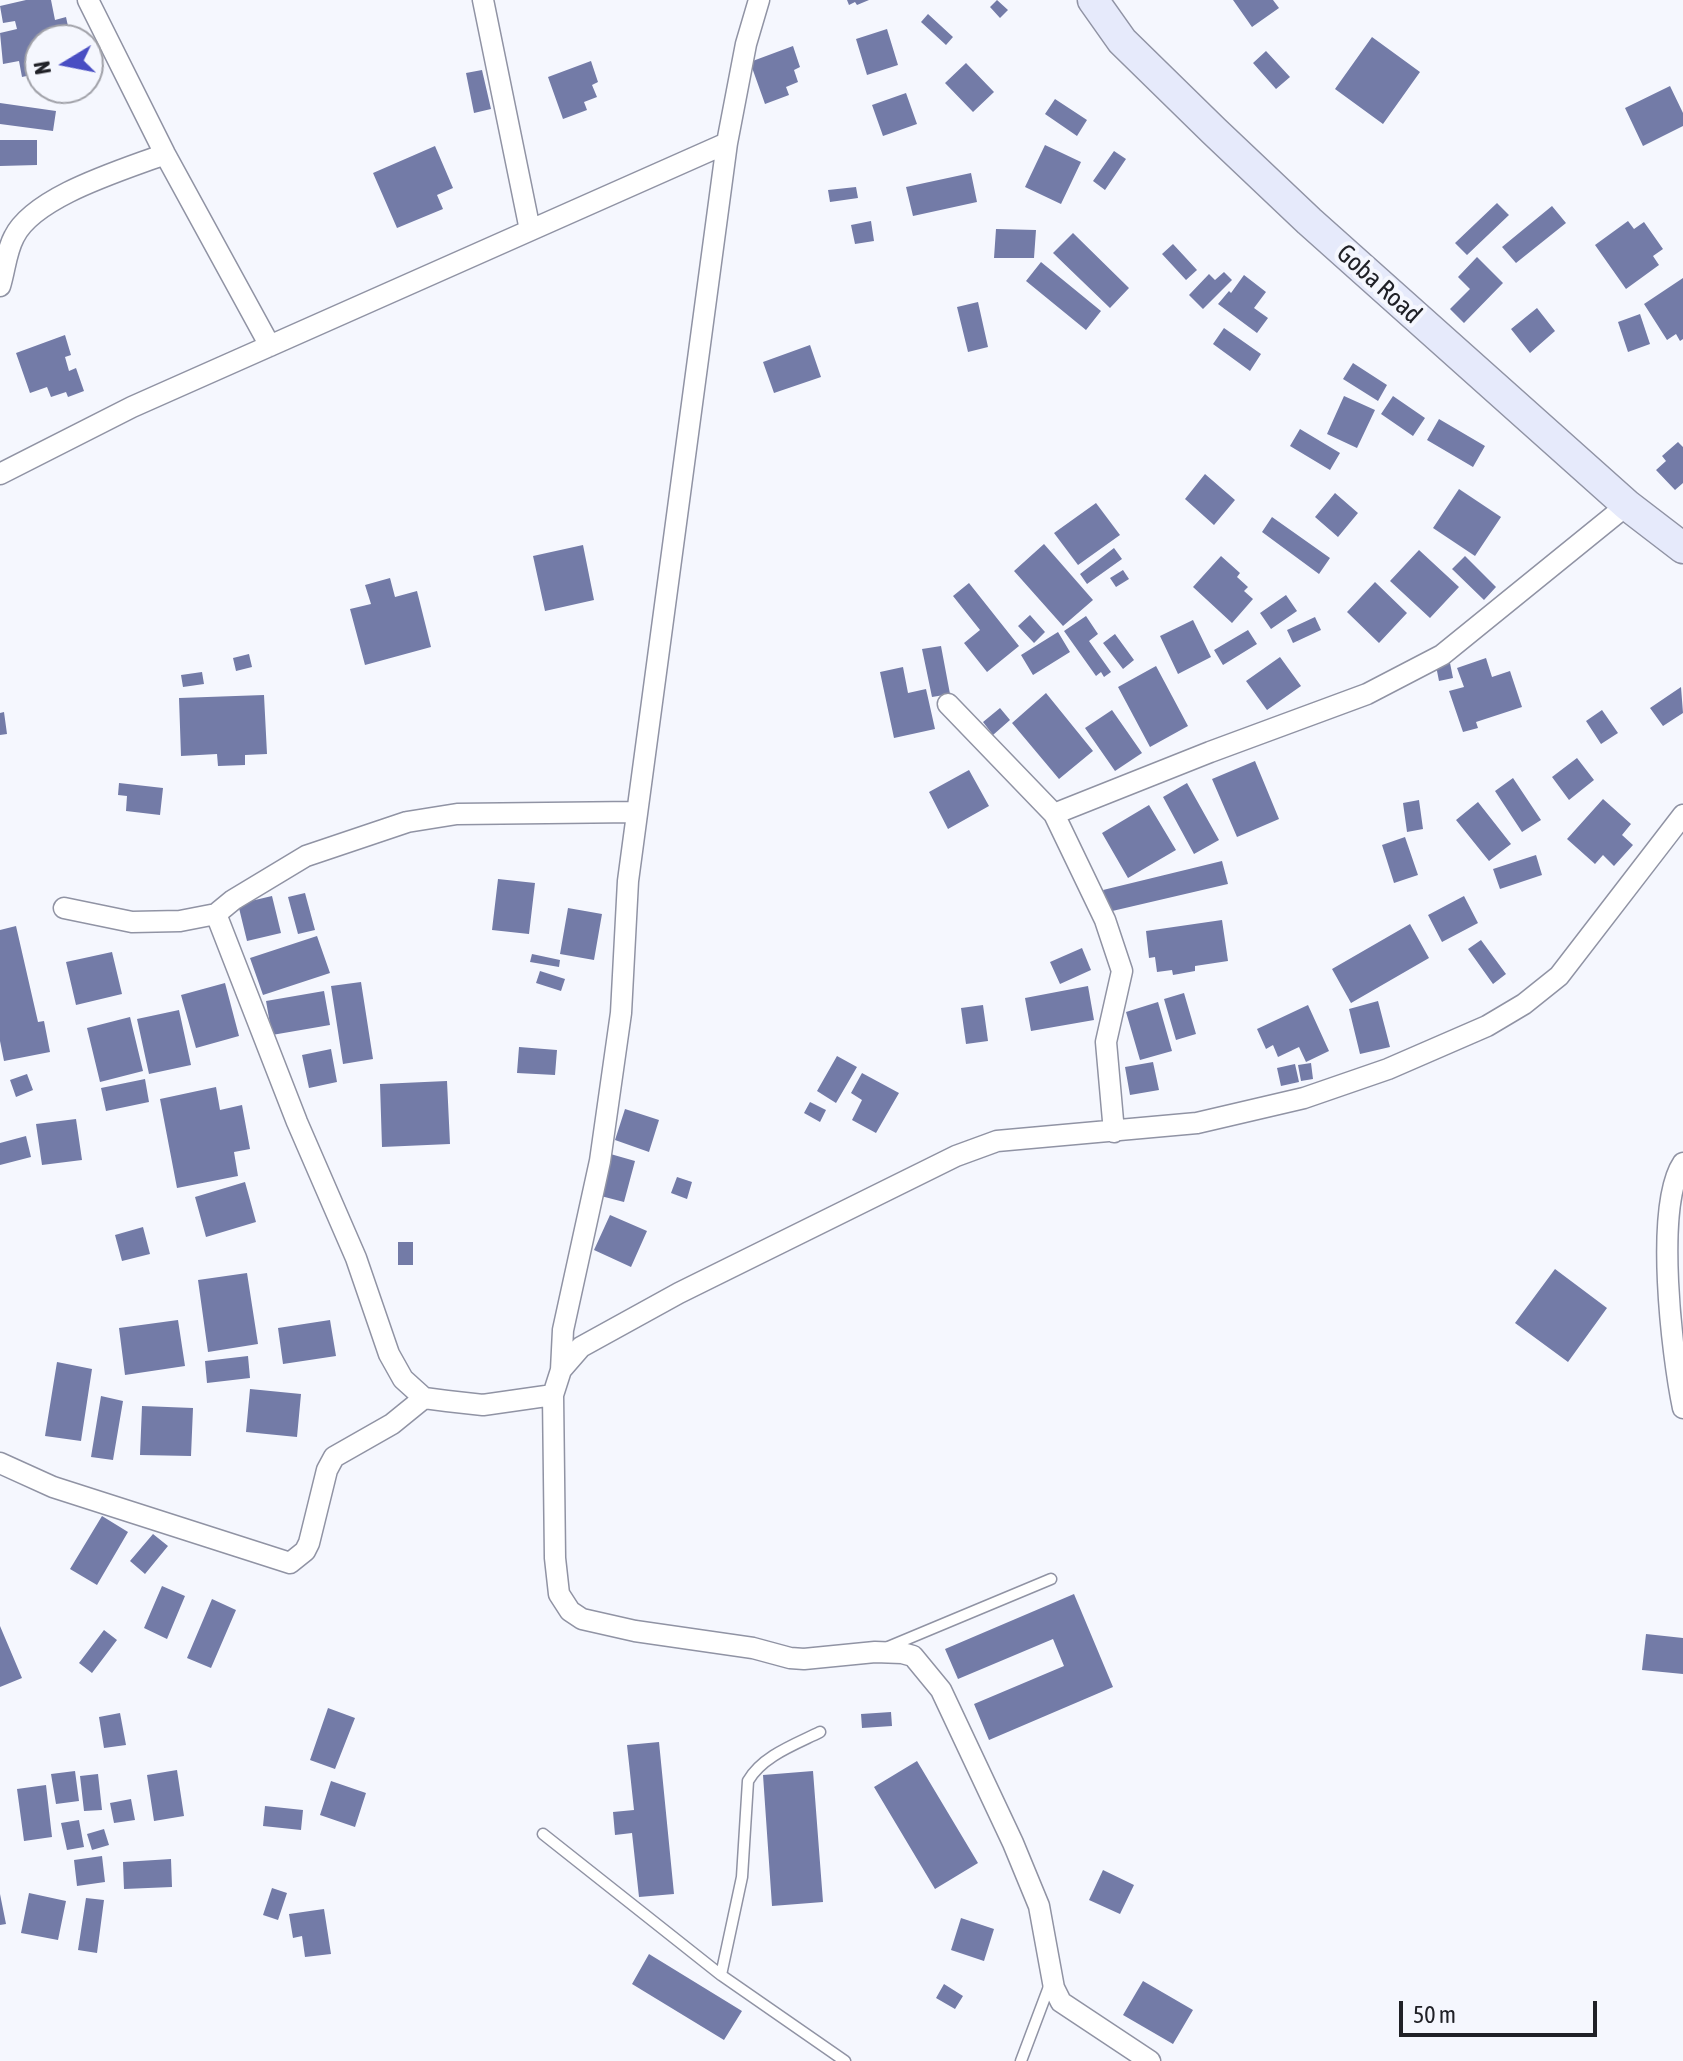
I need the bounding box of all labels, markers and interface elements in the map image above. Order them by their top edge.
north arrow [24,24,104,104]
text: N [28,59,56,76]
street label: Goba Road [1330,238,1428,330]
scale bar [1403,1985,1601,2035]
text: 50 m [1413,2001,1456,2028]

